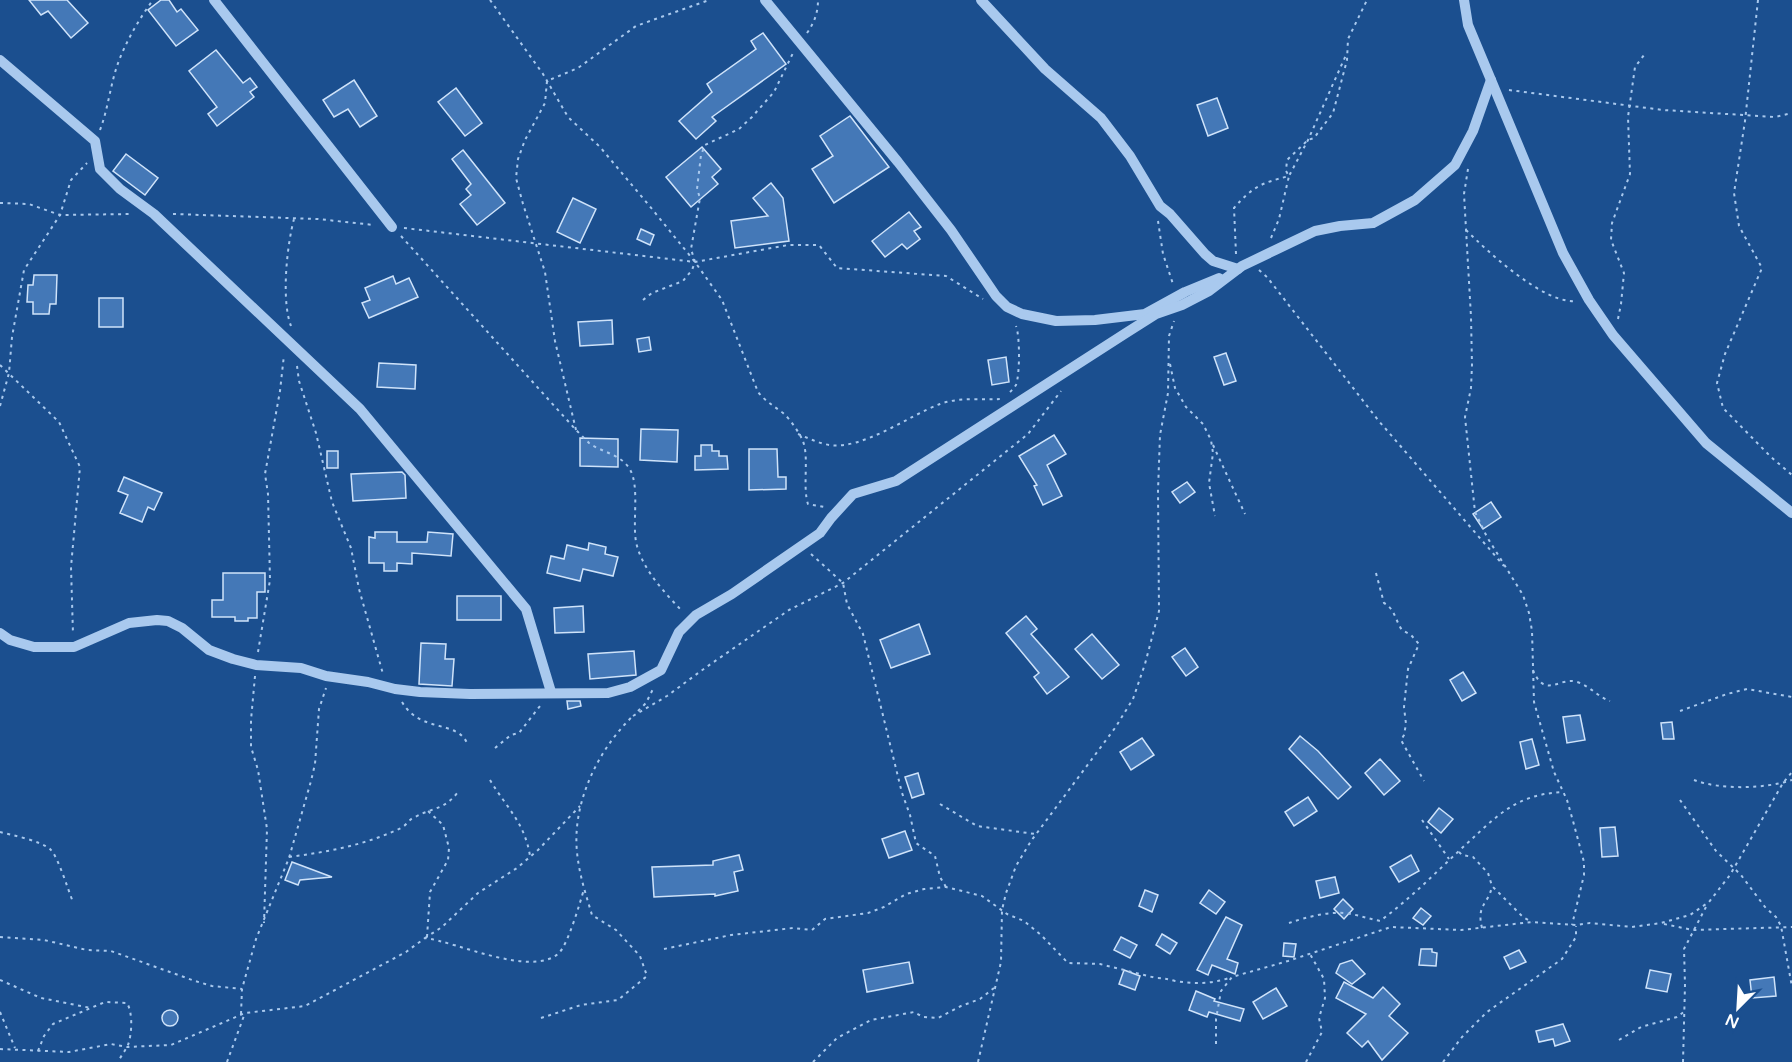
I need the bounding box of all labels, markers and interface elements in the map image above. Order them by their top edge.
north arrow [1708,978,1768,1038]
text: N [1722,1009,1742,1033]

